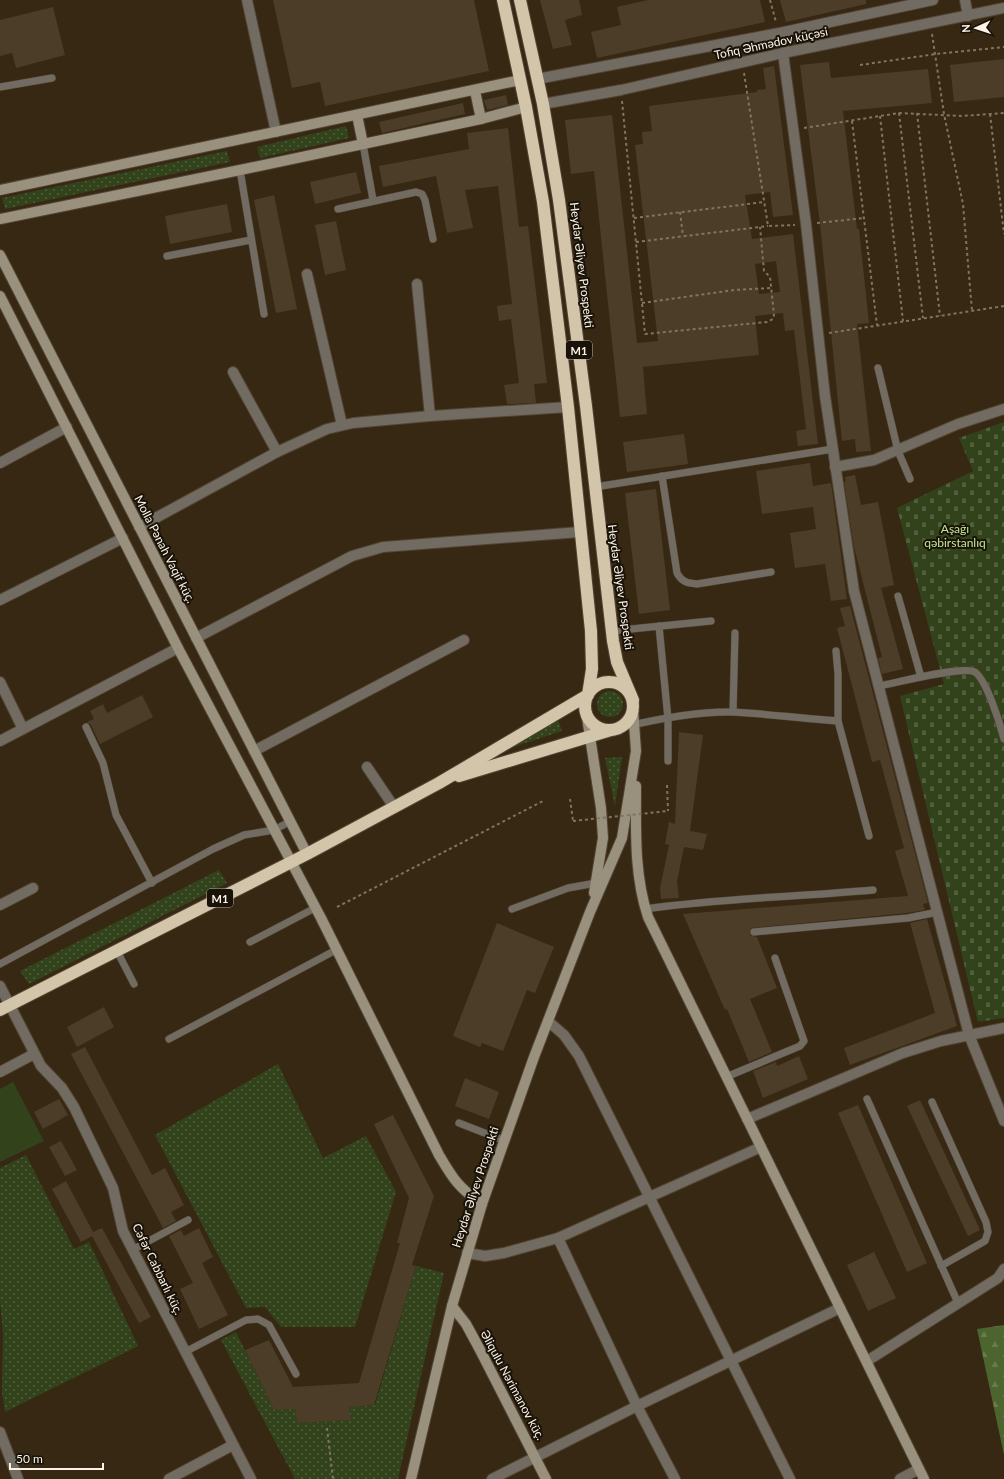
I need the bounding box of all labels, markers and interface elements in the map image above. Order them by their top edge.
north arrow [956,8,996,48]
street label: Tofiq Əhmədov küçəsi [713,24,829,62]
text: N [959,24,972,33]
street label: Heydər Əliyev Prospekti [567,201,597,329]
road number: M1 [566,341,592,359]
street label: Molla Pənah Vaqif küç. [131,493,199,606]
park label: Aşağı qəbirstanlıq [924,521,986,550]
street label: Heydər Əliyev Prospekti [605,523,637,651]
road number: M1 [207,889,233,907]
street label: Heydər Əliyev Prospekti [448,1124,502,1250]
street label: Cəfər Cabbarlı küç. [129,1221,187,1317]
street label: Əliqulu Nərimanov küç. [478,1327,548,1443]
scale bar [10,1445,103,1471]
text: 50 m [16,1451,43,1466]

